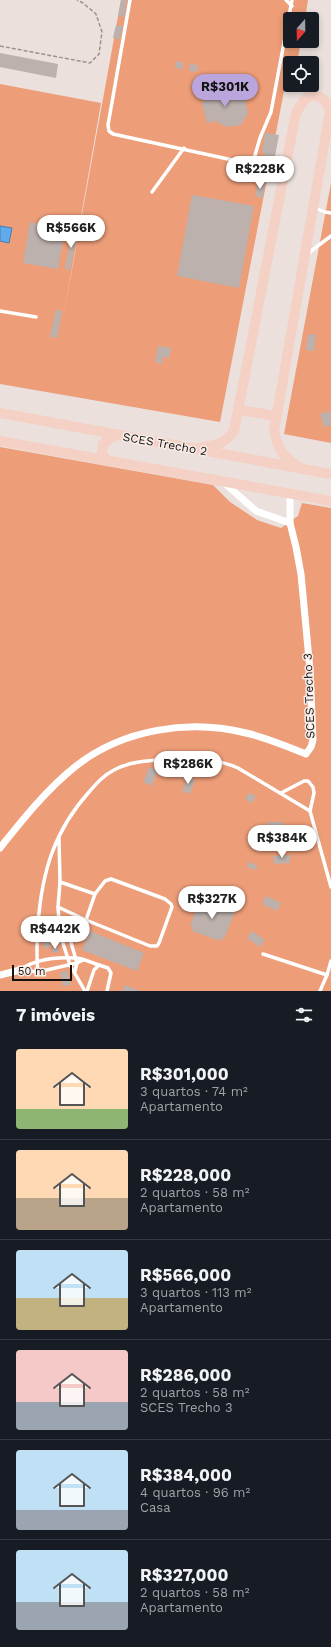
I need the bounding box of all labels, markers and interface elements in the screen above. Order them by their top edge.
north arrow [283,12,319,48]
map controls [283,12,319,92]
button: locate [283,56,319,92]
pin: R$301K [192,74,258,108]
text: R$301K [201,79,249,94]
pin: R$228K [227,156,293,190]
text: R$228K [235,161,285,176]
pin: R$566K [38,215,104,249]
text: R$566K [46,220,96,235]
street label: SCES Trecho 2 [122,430,208,458]
street label: SCES Trecho 3 [301,653,317,739]
pin: R$286K [155,751,221,785]
text: R$286K [163,756,213,771]
pin: R$384K [249,825,315,859]
text: R$384K [257,830,307,845]
pin: R$327K [179,886,245,920]
text: R$327K [187,891,237,906]
pin: R$442K [22,916,88,950]
text: R$442K [30,921,80,936]
scale bar [12,963,72,982]
text: 50 m [18,965,45,978]
icon: filters [293,1004,315,1026]
text: 7 imóveis [16,1005,95,1025]
text: R$301,000 [140,1064,229,1084]
icon: home [48,1065,96,1113]
text: 3 quartos · 74 m² [140,1084,248,1099]
text: Apartamento [140,1099,223,1114]
text: R$228,000 [140,1165,231,1185]
icon: home [48,1166,96,1214]
text: 2 quartos · 58 m² [140,1185,250,1200]
text: Apartamento [140,1200,223,1215]
text: R$566,000 [140,1265,231,1285]
icon: home [48,1266,96,1314]
text: 3 quartos · 113 m² [140,1285,251,1300]
text: Apartamento [140,1300,223,1315]
text: R$286,000 [140,1365,231,1385]
icon: home [48,1366,96,1414]
text: 2 quartos · 58 m² [140,1385,250,1400]
text: SCES Trecho 3 [140,1400,233,1415]
text: R$384,000 [140,1465,232,1485]
icon: home [48,1466,96,1514]
text: 4 quartos · 96 m² [140,1485,250,1500]
text: Casa [140,1500,171,1515]
text: R$327,000 [140,1565,228,1585]
icon: home [48,1566,96,1614]
text: 2 quartos · 58 m² [140,1585,250,1600]
text: Apartamento [140,1600,223,1615]

